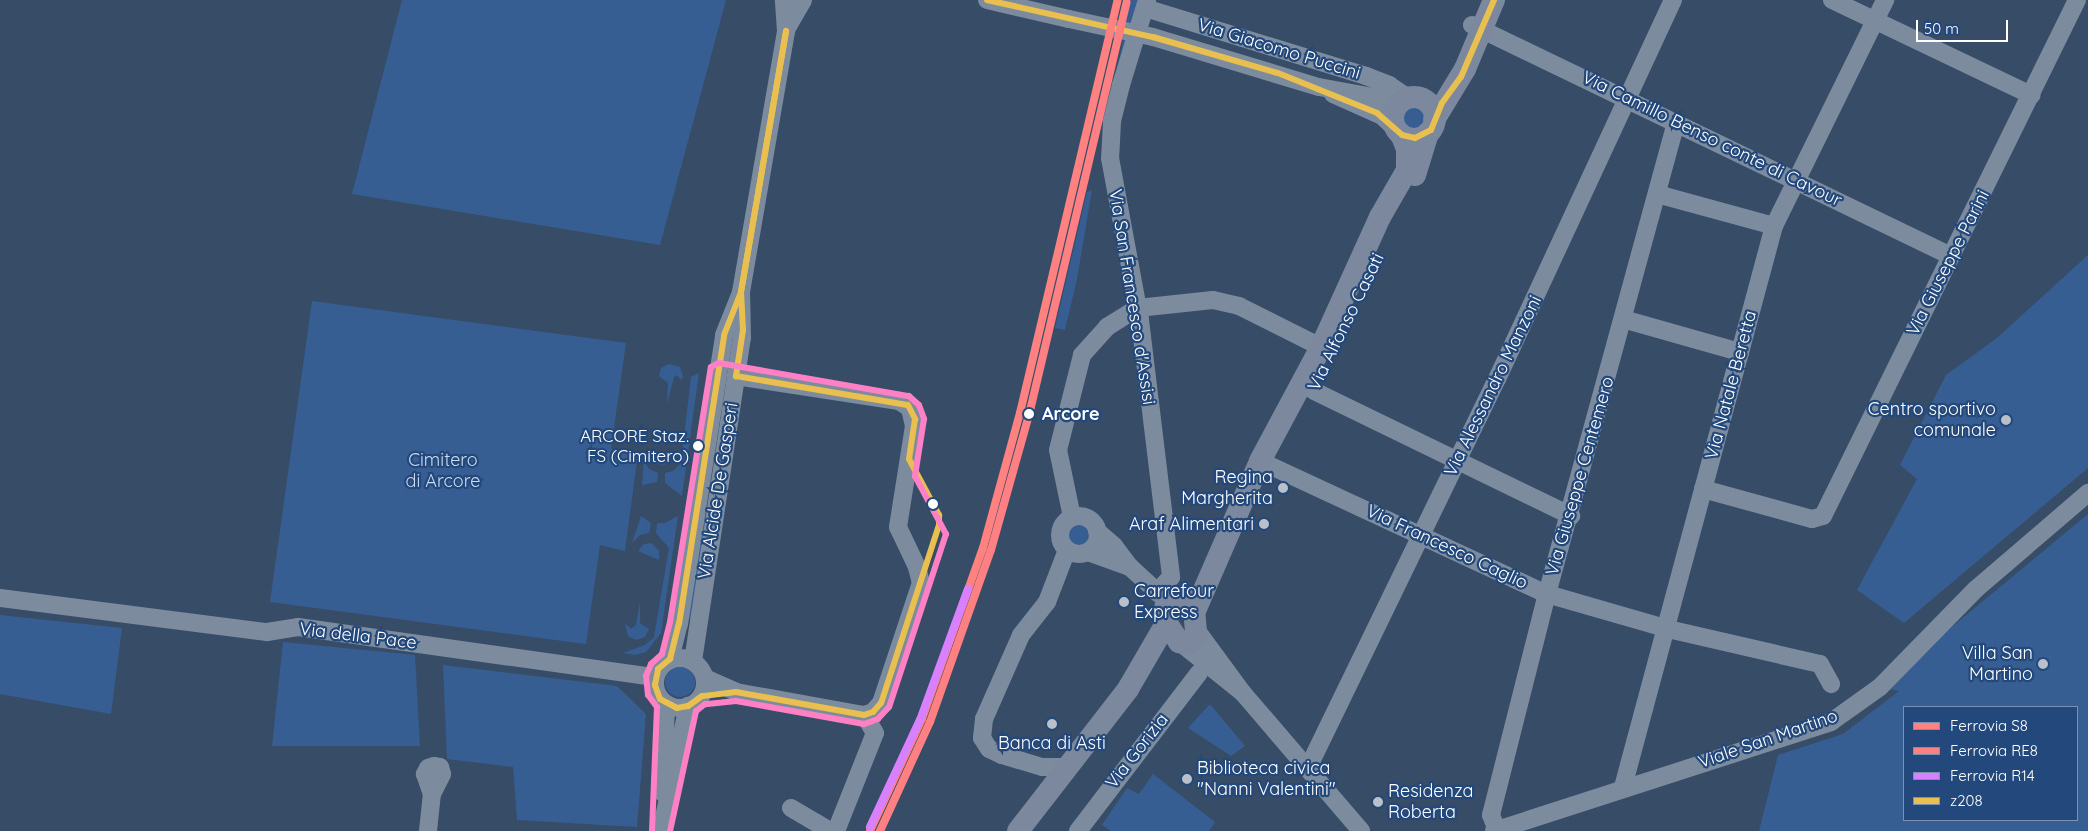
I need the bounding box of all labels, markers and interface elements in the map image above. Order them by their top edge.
scale bar [1918,10,2010,42]
street label: Via Giacomo Puccini [1195,14,1363,84]
text: 50 m [1924,19,1959,38]
street label: Via Camillo Benso conte di Cavour [1579,67,1845,211]
street label: Via Giuseppe Parini [1902,187,1994,339]
street label: Via San Francesco d'Assisi [1104,188,1160,406]
street label: Via Alfonso Casati [1303,249,1389,395]
street label: Via Alessandro Manzoni [1440,292,1546,480]
street label: Via Natale Beretta [1701,308,1761,462]
street label: Via Giuseppe Centemero [1541,374,1619,578]
place label: Centro sportivo comunale [1868,399,1996,442]
street label: Via Alcide De Gasperi [693,401,743,581]
place label: Arcore [1042,403,1100,425]
marker: Arcore [1020,405,1038,423]
marker: Centro sportivo comunale [2000,414,2012,426]
place label: ARCORE Staz. FS (Cimitero) [580,426,689,466]
marker: ARCORE Staz. FS (Cimitero) [693,441,703,451]
park label: Cimitero di Arcore [406,450,480,492]
place label: Regina Margherita [1181,467,1273,509]
marker: Regina Margherita [1277,482,1289,494]
unlabelled marker [928,499,938,509]
street label: Via Francesco Caglio [1363,500,1531,594]
place label: Araf Alimentari [1129,513,1254,535]
marker: Araf Alimentari [1258,518,1270,530]
place label: Carrefour Express [1134,581,1214,624]
marker: Carrefour Express [1118,596,1130,608]
street label: Via della Pace [298,618,418,654]
place label: Villa San Martino [1962,643,2033,686]
marker: Villa San Martino [2037,658,2049,670]
street label: Viale San Martino [1695,705,1841,773]
legend [1903,706,2078,821]
street label: Via Gorizia [1101,709,1173,793]
text: Ferrovia S8 [1950,716,2028,735]
marker: Banca di Asti [1046,718,1058,730]
place label: Banca di Asti [998,732,1106,754]
text: Ferrovia RE8 [1950,741,2038,760]
place label: Biblioteca civica "Nanni Valentini" [1197,758,1336,801]
text: Ferrovia R14 [1950,766,2035,785]
marker: Biblioteca civica "Nanni Valentini" [1181,773,1193,785]
place label: Residenza Roberta [1388,781,1473,824]
text: z208 [1950,791,1983,810]
marker: Residenza Roberta [1372,796,1384,808]

